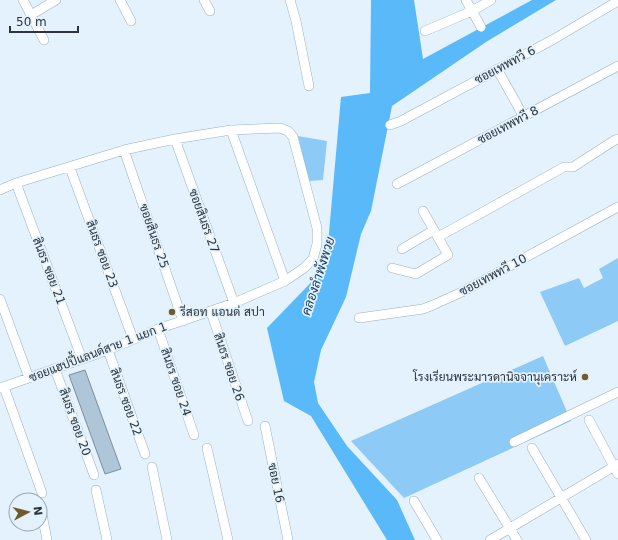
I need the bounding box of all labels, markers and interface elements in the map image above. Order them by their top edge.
scale bar [10,8,78,34]
text: 50 m [16,15,47,29]
street label: ซอยเทพทวี 6 [472,42,538,87]
street label: ซอยเทพทวี 8 [475,102,541,147]
street label: ซอยสินธร 27 [186,187,222,255]
street label: ซอยสินธร 25 [136,202,172,270]
street label: สินธร ซอย 23 [83,218,121,290]
water label: คลองลำพังพวย [298,234,338,317]
street label: สินธร ซอย 21 [30,235,68,307]
street label: ซอยเทพทวี 10 [456,250,529,299]
place label: รีสอท แอนด่ สปา [179,304,265,319]
marker: รีสอท แอนด่ สปา [167,307,177,317]
street label: ซอยแฮปปี้แลนด์สาย 1 แยก 1 [26,315,169,385]
street label: สินธร ซอย 26 [211,331,247,403]
street label: สินธร ซอย 24 [158,346,194,418]
street label: สินธร ซอย 22 [107,366,145,438]
place label: โรงเรียนพระมารดานิจจานุเคราะห์ [412,369,577,386]
marker: โรงเรียนพระมารดานิจจานุเคราะห์ [580,372,590,382]
street label: สินธร ซอย 20 [56,386,94,458]
street label: ซอย 16 [265,462,287,504]
north arrow [8,492,48,532]
text: N [30,505,44,516]

